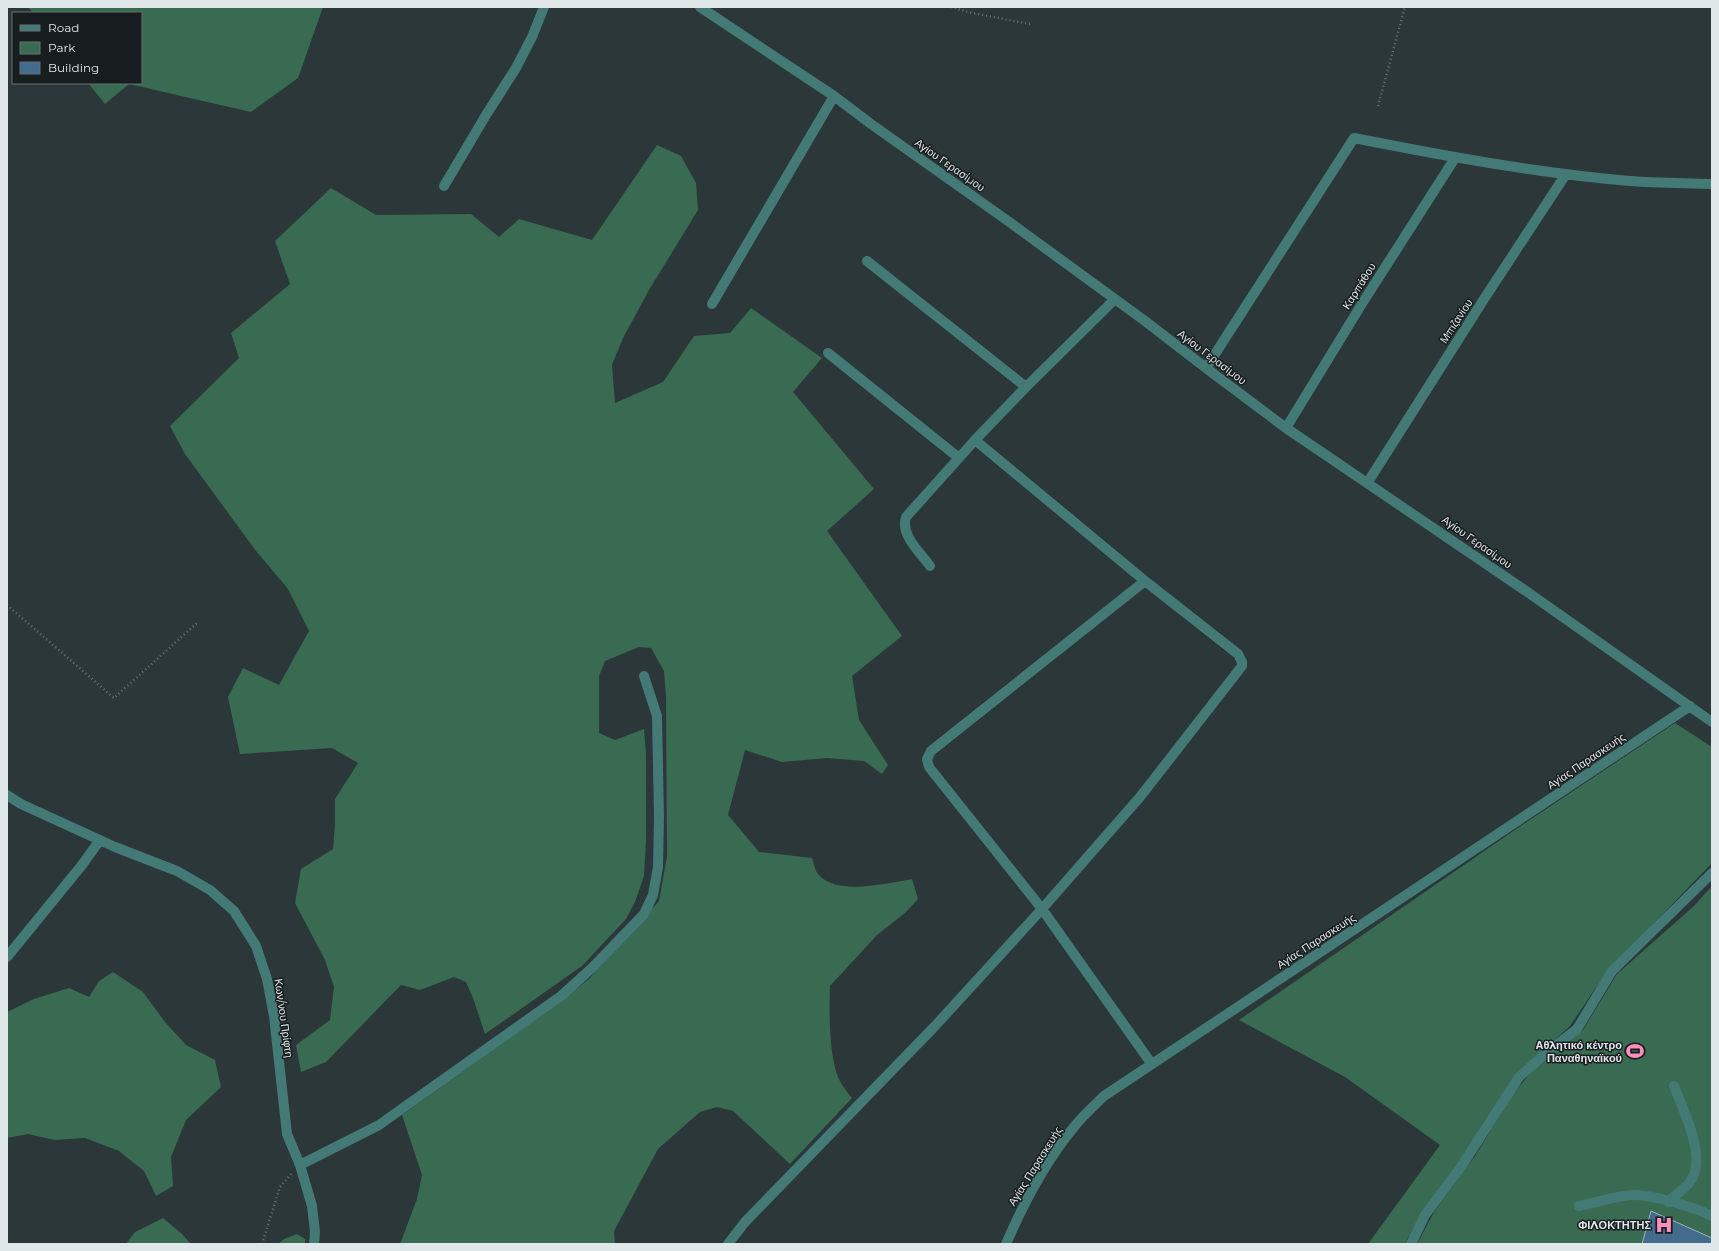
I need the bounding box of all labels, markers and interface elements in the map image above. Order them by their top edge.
legend [12,12,142,84]
text: Road [48,20,79,35]
text: Park [48,40,76,55]
text: Building [48,60,99,75]
street label: Αγίου Γερασίμου [912,136,988,194]
street label: Καρπάθου [1339,260,1379,312]
street label: Μπιζανίου [1436,296,1476,346]
street label: Αγίου Γερασίμου [1175,327,1249,387]
street label: Αγίου Γερασίμου [1439,513,1515,571]
street label: Αγίας Παρασκευής [1544,730,1628,792]
street label: Αγίας Παρασκευής [1274,910,1358,972]
street label: Κων/νου Πρίφτη [272,978,296,1058]
place label: Αθλητικό κέντρο Παναθηναϊκού [1536,1038,1622,1065]
sports icon: Αθλητικό κέντρο Παναθηναϊκού [1625,1041,1645,1061]
street label: Αγίας Παρασκευής [1005,1124,1065,1208]
hospital icon: ΦΙΛΟΚΤΗΤΗΣ [1654,1215,1674,1235]
place label: ΦΙΛΟΚΤΗΤΗΣ [1578,1218,1651,1232]

